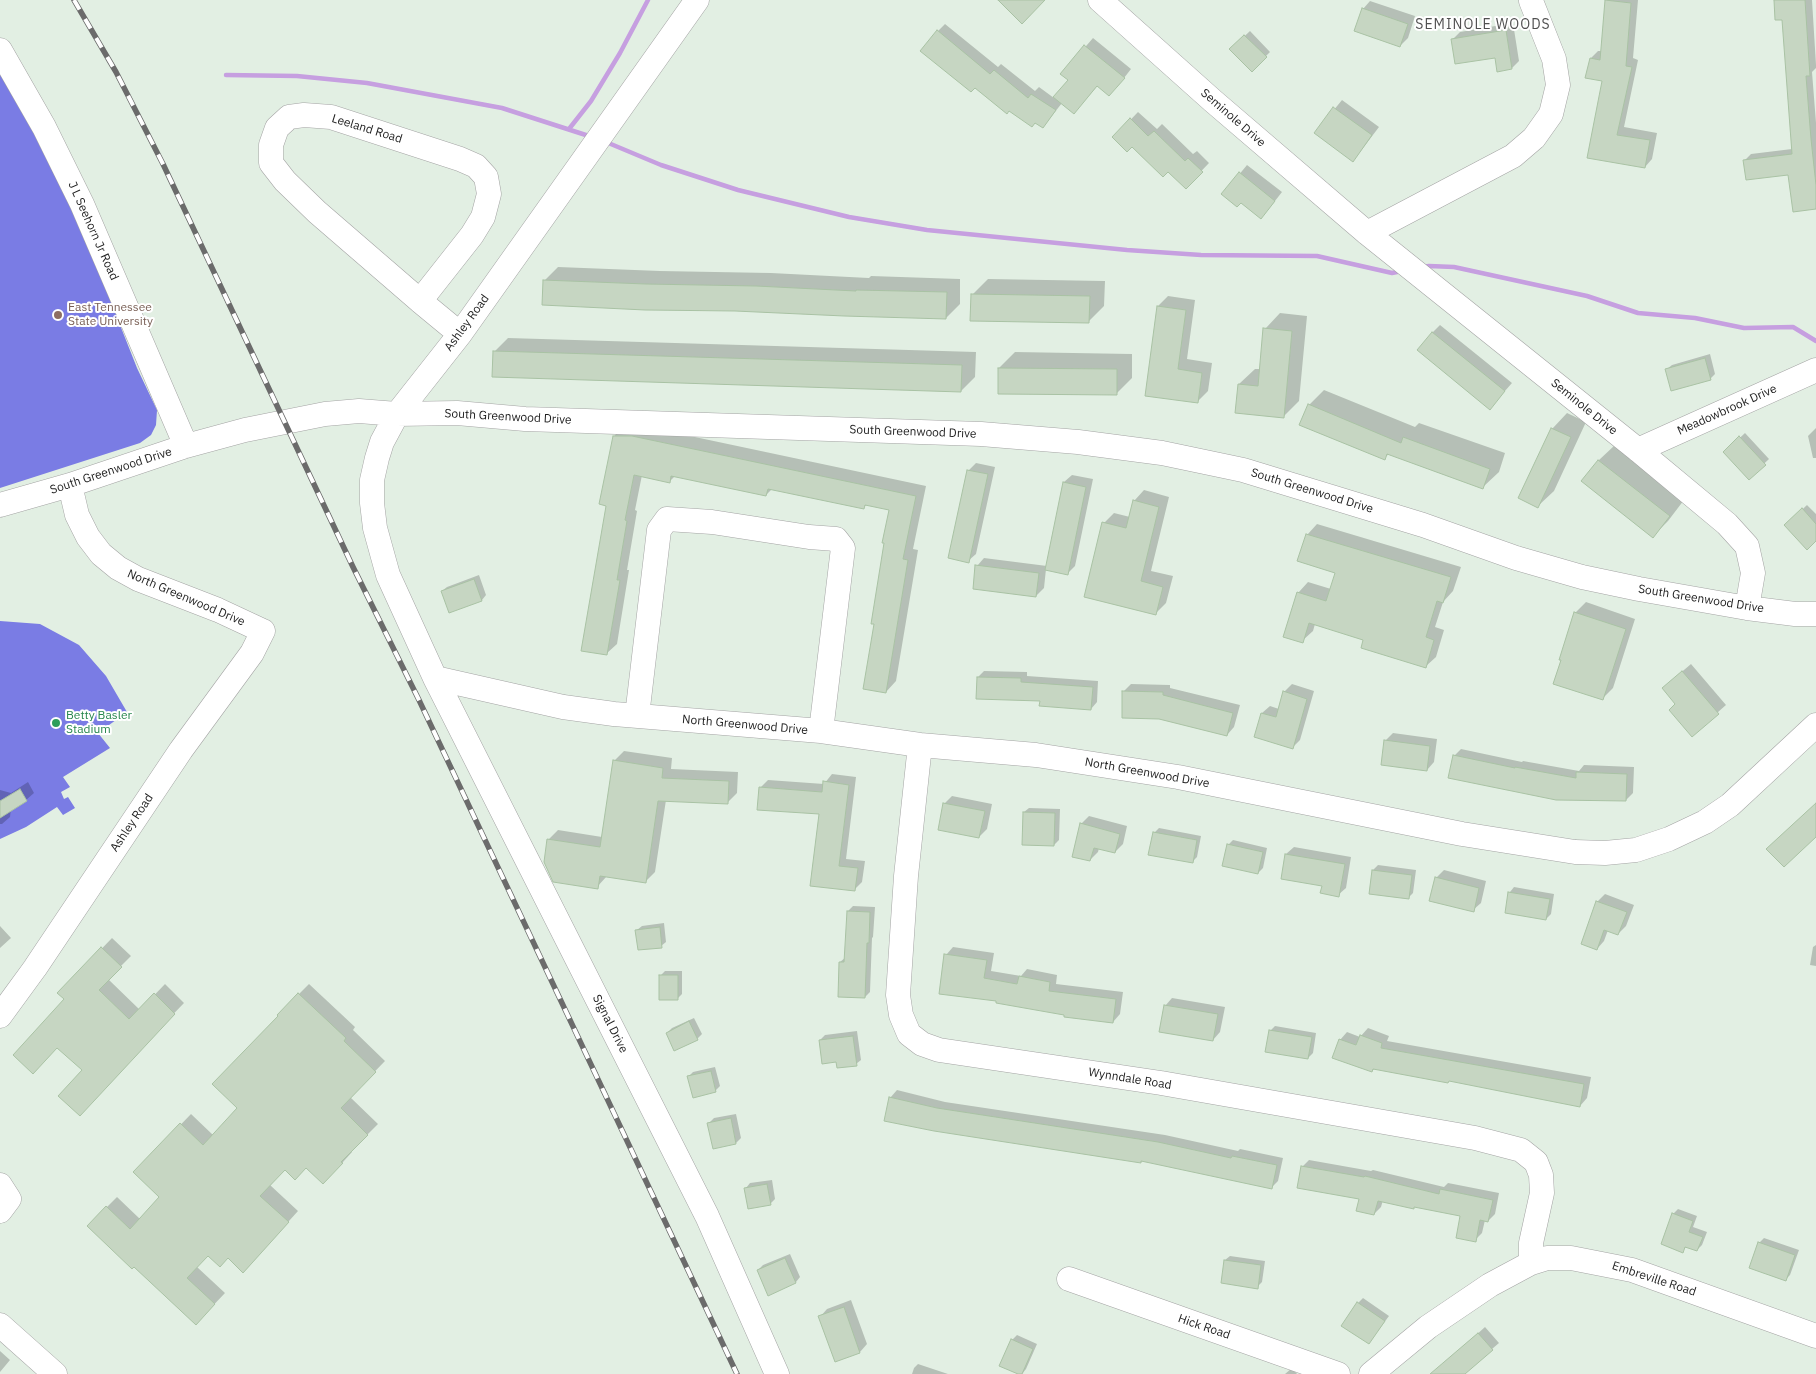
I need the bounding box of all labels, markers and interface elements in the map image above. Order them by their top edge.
district label: SEMINOLE WOODS [1414,17,1552,33]
street label: Seminole Drive [1198,86,1268,150]
street label: Leeland Road [330,111,404,147]
street label: J L Seehorn Jr Road [65,179,121,283]
street label: Ashley Road [442,292,492,354]
place label: East Tennessee State University [68,301,153,329]
marker: East Tennessee State University [52,309,64,321]
street label: Seminole Drive [1548,376,1620,438]
street label: Meadowbrook Drive [1675,382,1779,438]
street label: South Greenwood Drive [444,406,572,428]
street label: South Greenwood Drive [849,423,977,441]
street label: South Greenwood Drive [48,444,174,498]
street label: South Greenwood Drive [1249,466,1375,516]
street label: North Greenwood Drive [125,567,247,629]
street label: South Greenwood Drive [1637,582,1765,616]
place label: Betty Basler Stadium [66,709,132,737]
street label: North Greenwood Drive [681,712,809,738]
marker: Betty Basler Stadium [50,717,62,729]
street label: North Greenwood Drive [1084,755,1210,791]
street label: Ashley Road [107,791,157,855]
street label: Signal Drive [589,992,631,1056]
street label: Wynndale Road [1087,1065,1173,1093]
street label: Embreville Road [1610,1259,1698,1299]
street label: Hick Road [1176,1311,1232,1343]

